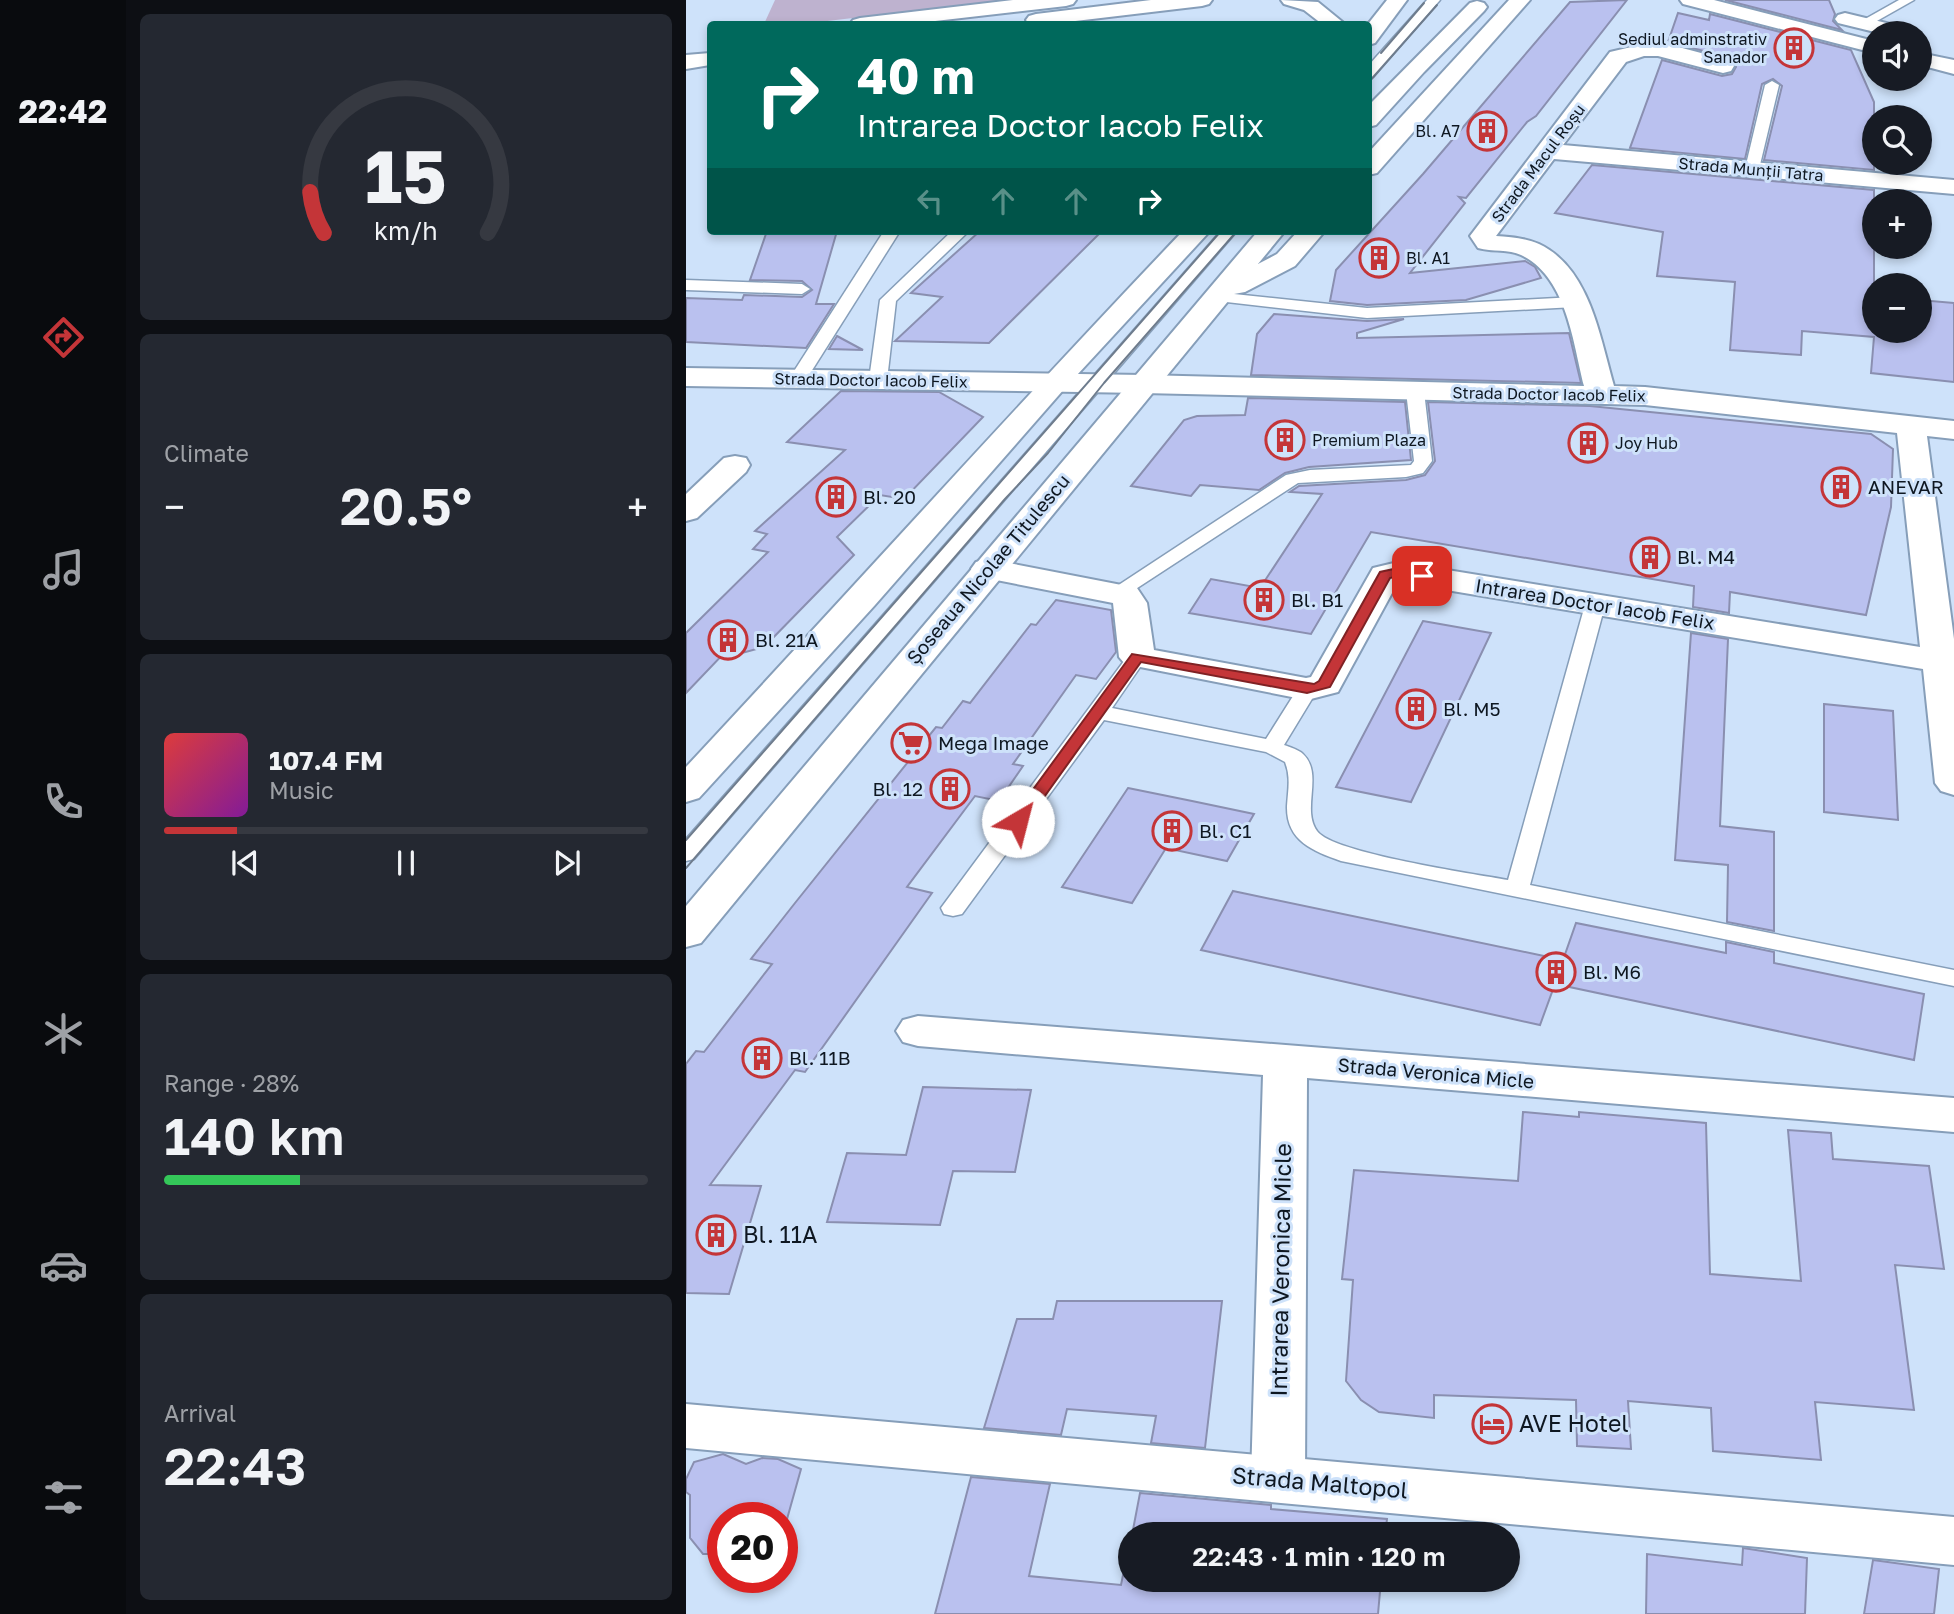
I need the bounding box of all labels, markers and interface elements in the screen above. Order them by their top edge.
map controls [1862,21,1932,343]
button: sound [1862,21,1932,91]
building icon: Sediul adminstrativ Sanador [1773,27,1815,69]
place label: Sediul adminstrativ Sanador [1618,29,1767,67]
text: 40 m [857,46,975,105]
icon: right [742,49,833,140]
text: 22:42 [19,92,107,130]
street label: Strada Macul Roșu [1487,100,1589,226]
button: search [1862,105,1932,175]
text: Intrarea Doctor Iacob Felix [857,106,1264,144]
building icon: Bl. A7 [1466,110,1508,152]
place label: Bl. A7 [1415,121,1460,141]
text: 15 [365,132,447,219]
street label: Strada Munții Tatra [1678,153,1824,185]
icon: left [911,182,949,220]
icon: ahead [984,182,1022,220]
icon: ahead [1057,182,1095,220]
icon: right [1130,182,1168,220]
button: + [1862,189,1932,259]
text: km/h [374,215,438,246]
building icon: Bl. A1 [1358,237,1400,279]
place label: Bl. A1 [1406,248,1450,268]
button: − [1862,273,1932,343]
icon: directions [39,313,88,362]
street label: Strada Doctor Iacob Felix [774,368,968,392]
street label: Strada Doctor Iacob Felix [1452,382,1646,406]
building icon: Premium Plaza [1264,419,1306,461]
building icon: Joy Hub [1567,422,1609,464]
place label: Premium Plaza [1312,430,1426,450]
place label: Joy Hub [1615,433,1678,453]
text: Climate [164,439,249,467]
building icon: ANEVAR [1820,466,1862,508]
street label: Șoseaua Nicolae Titulescu [901,469,1074,668]
text: 20.5° [340,474,472,536]
place label: ANEVAR [1868,475,1944,498]
building icon: Bl. 20 [815,476,857,518]
text: − [164,484,185,529]
text: + [627,484,648,529]
place label: Bl. 20 [863,485,916,508]
building icon: Bl. M4 [1629,536,1671,578]
icon: music [39,545,88,594]
place label: Bl. M4 [1677,545,1735,568]
pin [1392,546,1452,606]
icon: arrive [1403,557,1441,595]
street label: Intrarea Doctor Iacob Felix [1474,573,1716,634]
building icon: Bl. B1 [1243,579,1285,621]
place label: Bl. B1 [1291,588,1343,611]
building icon: Bl. 21A [707,619,749,661]
place label: Bl. 21A [755,628,818,651]
building icon: Bl. M5 [1395,688,1437,730]
place label: Bl. M5 [1443,697,1501,720]
supermarket icon: Mega Image [890,722,932,764]
place label: Mega Image [938,731,1049,754]
text: 107.4 FM [269,745,383,776]
building icon: Bl. 12 [929,768,971,810]
text: Music [269,776,334,804]
icon: phone [39,777,88,826]
place label: Bl. 12 [873,777,923,800]
position arrow [981,784,1055,858]
building icon: Bl. C1 [1151,810,1193,852]
place label: Bl. C1 [1199,819,1251,842]
icon: previous [226,844,264,882]
icon: pause [387,844,425,882]
icon: next [548,844,586,882]
building icon: Bl. M6 [1535,951,1577,993]
place label: Bl. M6 [1583,960,1641,983]
icon: climate [39,1009,88,1058]
building icon: Bl. 11B [741,1037,783,1079]
place label: Bl. 11B [789,1046,850,1069]
street label: Strada Veronica Micle [1337,1052,1535,1093]
text: Range · 28% [164,1069,299,1097]
text: 140 km [164,1104,345,1166]
street label: Intrarea Veronica Micle [1264,1143,1296,1397]
building icon: Bl. 11A [695,1214,737,1256]
place label: Bl. 11A [743,1220,817,1248]
icon: car [39,1241,88,1290]
text: Arrival [164,1399,236,1427]
hotel icon: AVE Hotel [1471,1403,1513,1445]
place label: AVE Hotel [1519,1409,1629,1437]
text: 22:43 [164,1434,306,1496]
street label: Strada Maltopol [1231,1460,1409,1504]
icon: filters [39,1473,88,1522]
speed limit sign: 20 [707,1502,798,1593]
text: 22:43 · 1 min · 120 m [1192,1541,1446,1572]

